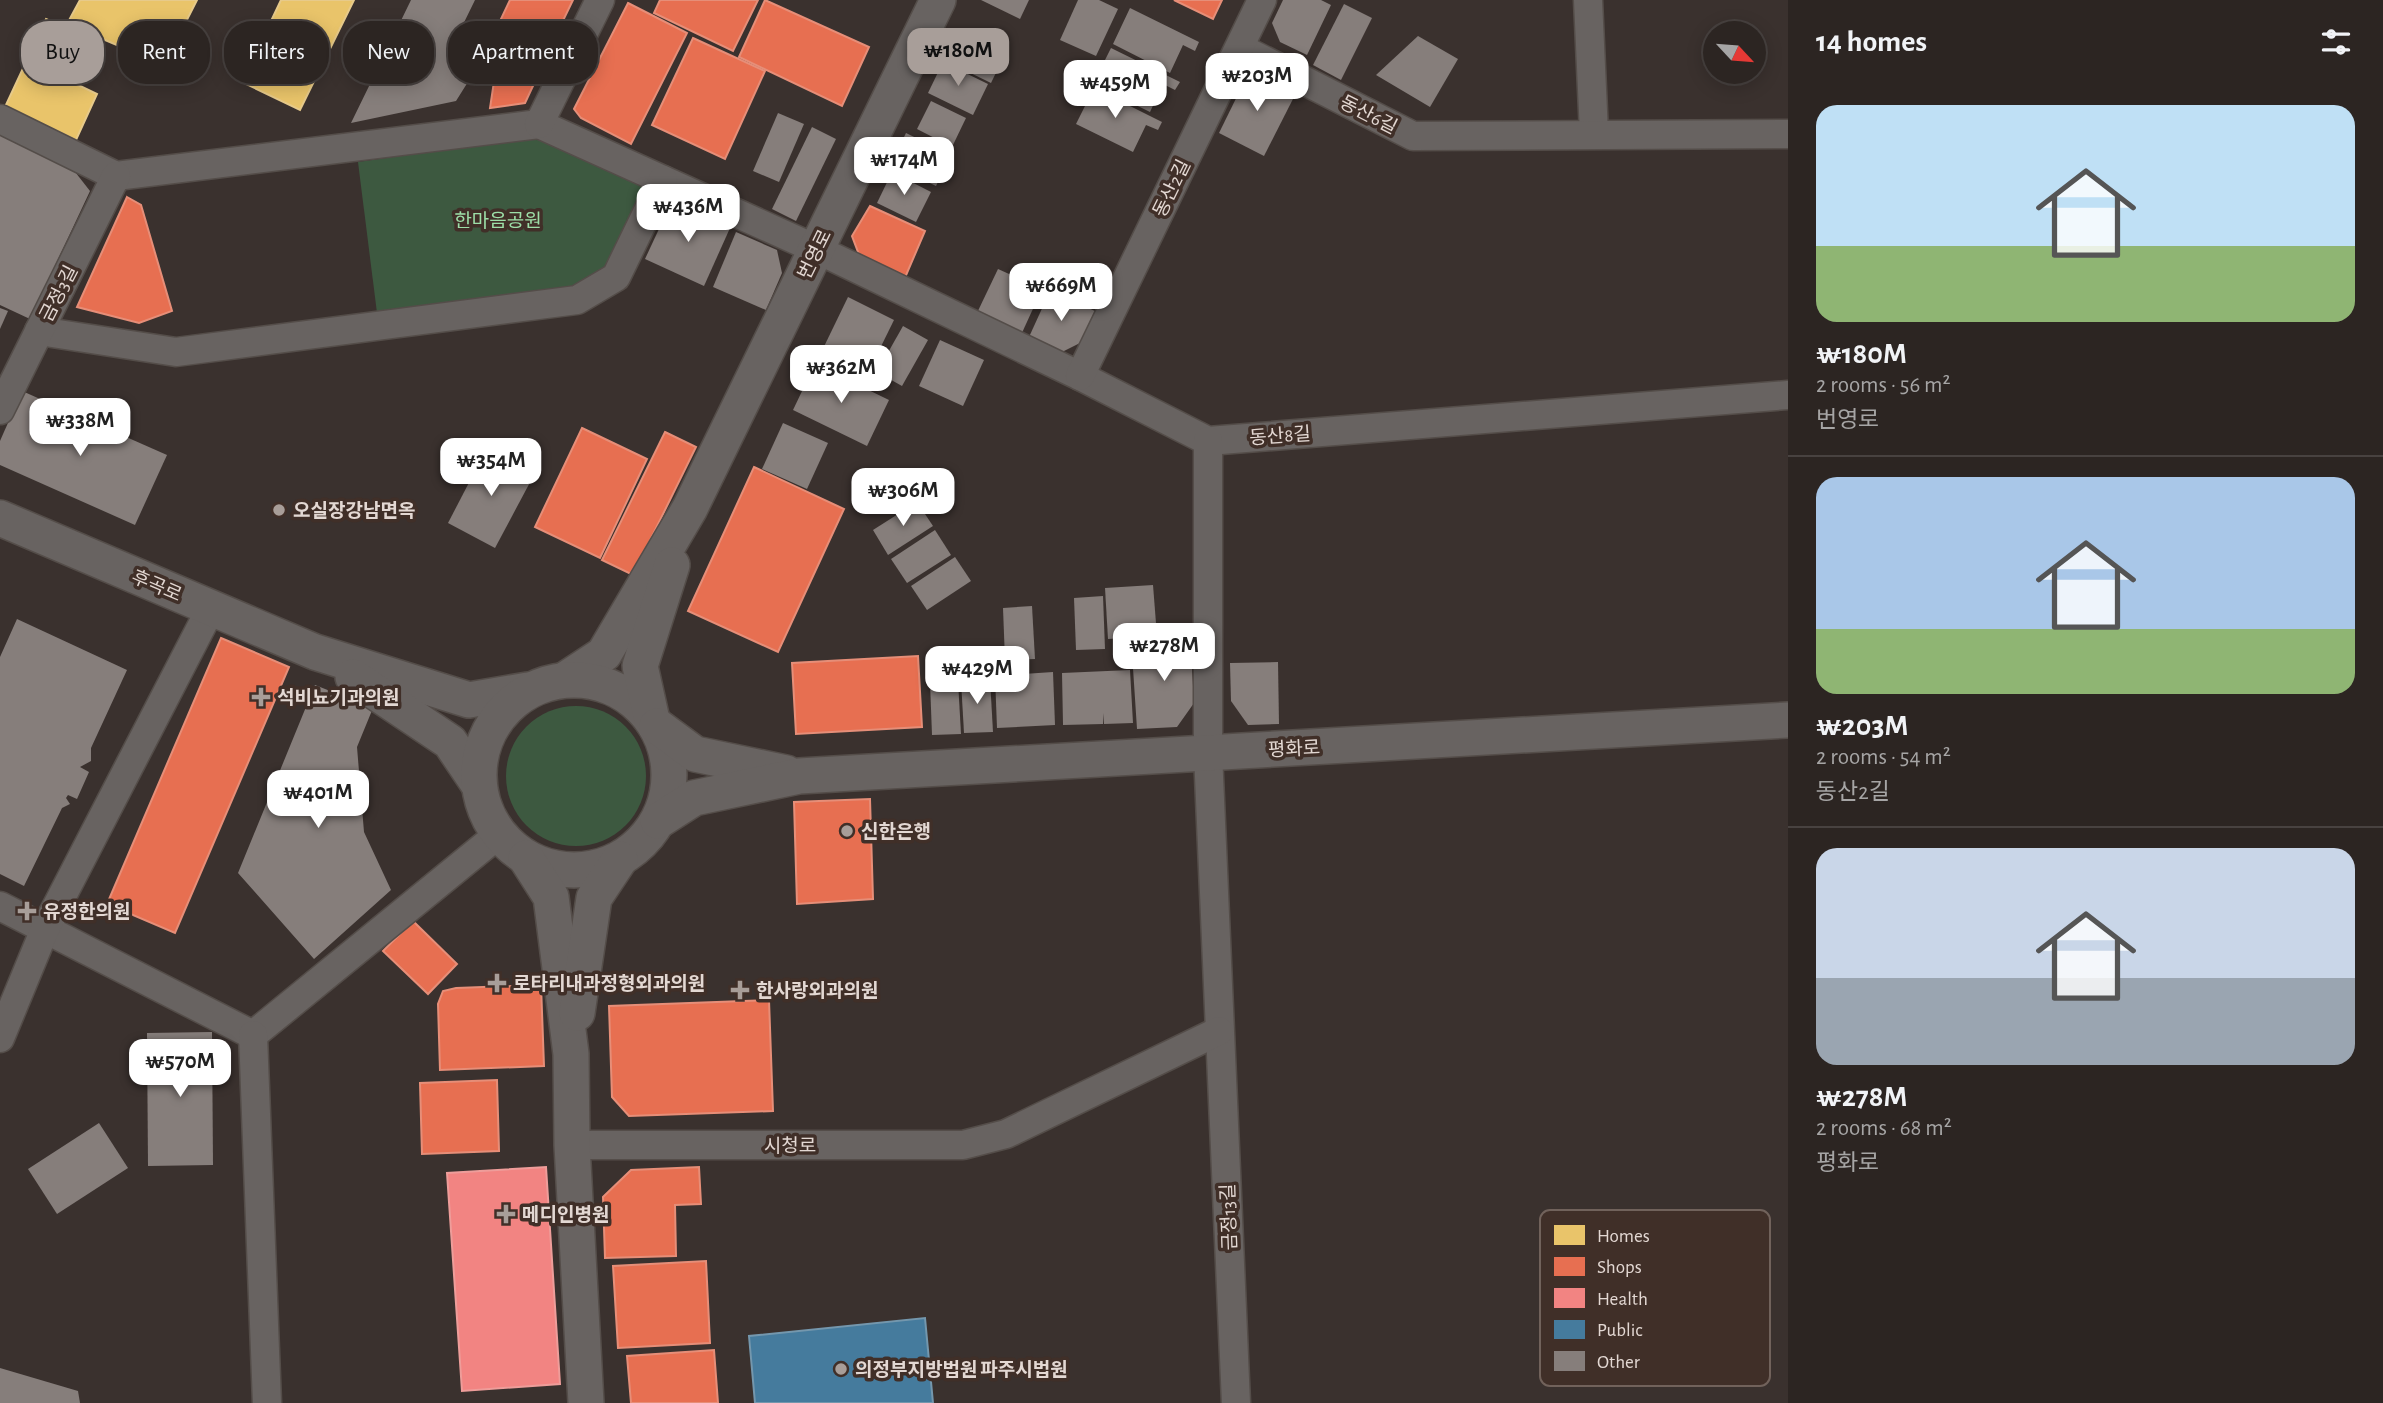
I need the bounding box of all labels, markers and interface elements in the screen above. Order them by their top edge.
chip: Buy [21,21,104,84]
chip: Rent [118,21,210,84]
chip: Filters [224,21,329,84]
chip: New [343,21,434,84]
chip: Apartment [448,21,598,84]
north arrow [1703,21,1766,84]
map controls [1703,21,1766,84]
icon: filters [2317,23,2355,61]
text: 14 homes [1816,27,1927,57]
pin: ₩180M [909,28,1007,88]
text: ₩180M [923,39,993,62]
pin: ₩203M [1208,54,1306,113]
pin: ₩459M [1066,60,1164,120]
text: ₩203M [1222,64,1292,87]
text: ₩459M [1080,71,1150,94]
street label: 동산6길 [1337,92,1400,138]
pin: ₩174M [855,138,953,197]
text: ₩174M [870,148,938,171]
icon: home [2023,150,2149,276]
street label: 동산2길 [1150,157,1194,220]
pin: ₩436M [639,184,737,244]
text: ₩436M [653,195,723,218]
park label: 한마음공원 [454,211,542,231]
street label: 번영로 [794,226,835,282]
street label: 금정3길 [36,262,81,325]
pin: ₩669M [1012,264,1110,323]
text: ₩669M [1025,274,1097,297]
text: ₩180M [1816,339,1907,369]
pin: ₩362M [792,346,890,405]
text: ₩362M [806,356,876,379]
text: 2 rooms · 56 m² [1816,374,1950,397]
pin: ₩338M [31,398,129,458]
text: ₩338M [45,409,115,432]
text: 번영로 [1816,409,1879,432]
street label: 동산8길 [1249,424,1311,448]
pin: ₩354M [442,438,540,498]
text: ₩354M [456,449,526,472]
pin: ₩306M [854,468,952,528]
text: ₩306M [867,479,939,502]
place label: 오실장강남면옥 [293,501,415,521]
marker: 오실장강남면옥 [271,502,287,518]
icon: home [2023,522,2149,648]
street label: 후곡로 [129,566,185,605]
pin: ₩278M [1115,624,1213,683]
text: ₩278M [1129,634,1199,657]
pin: ₩429M [928,646,1026,706]
text: ₩429M [941,657,1013,680]
marker: 석비뇨기과의원 [251,687,271,707]
place label: 석비뇨기과의원 [277,688,399,708]
text: ₩203M [1816,711,1908,741]
street label: 평화로 [1267,738,1321,760]
text: 2 rooms · 54 m² [1816,746,1951,769]
pin: ₩401M [269,770,367,830]
text: ₩401M [283,781,353,804]
text: 동산2길 [1816,781,1890,804]
place label: 신한은행 [861,821,931,842]
marker: 신한은행 [839,823,855,839]
icon: home [2023,893,2149,1019]
marker: 유정한의원 [17,901,37,921]
place label: 유정한의원 [43,901,130,922]
marker: 로타리내과정형외과의원 [487,973,507,993]
place label: 로타리내과정형외과의원 [513,974,705,994]
marker: 한사랑외과의원 [730,980,750,1000]
place label: 한사랑외과의원 [756,980,878,1001]
pin: ₩570M [131,1040,229,1099]
text: ₩570M [145,1050,215,1073]
text: ₩278M [1816,1082,1908,1112]
text: 2 rooms · 68 m² [1816,1117,1952,1140]
street label: 시청로 [764,1136,816,1156]
text: 평화로 [1816,1152,1879,1175]
street label: 금정13길 [1218,1183,1240,1251]
marker: 메디인병원 [496,1204,516,1224]
place label: 메디인병원 [522,1205,609,1225]
legend [1540,1210,1770,1386]
text: Homes [1597,1227,1650,1246]
text: Shops [1597,1258,1642,1277]
text: Health [1597,1290,1648,1309]
text: Public [1597,1321,1643,1340]
text: Other [1597,1353,1640,1372]
place label: 의정부지방법원 파주시법원 [855,1360,1068,1380]
marker: 의정부지방법원 파주시법원 [833,1361,849,1377]

